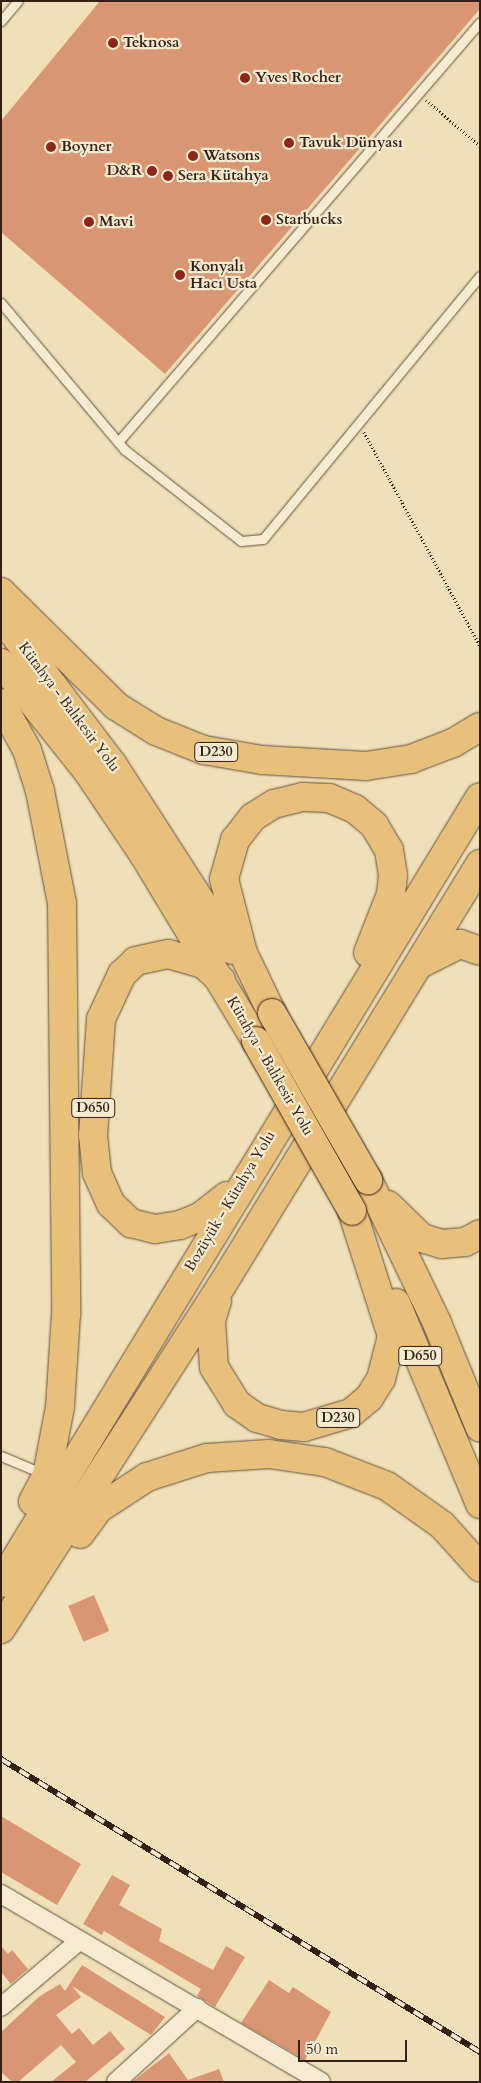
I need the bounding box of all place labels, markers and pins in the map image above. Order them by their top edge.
place label: Teknosa [123,34,179,52]
marker: Teknosa [107,37,119,49]
place label: Yves Rocher [255,69,341,87]
marker: Yves Rocher [239,72,251,84]
place label: Tavuk Dünyası [299,134,403,152]
marker: Tavuk Dünyası [283,137,295,149]
place label: Boyner [61,138,111,156]
marker: Boyner [45,141,57,153]
place label: Watsons [203,147,260,165]
marker: Watsons [187,150,199,162]
place label: D&R [106,162,142,180]
marker: D&R [146,165,158,177]
place label: Sera Kütahya [178,167,269,185]
marker: Sera Kütahya [162,170,174,182]
place label: Starbucks [276,211,342,229]
place label: Mavi [99,213,134,231]
marker: Starbucks [260,214,272,226]
marker: Mavi [83,216,95,228]
place label: Konyalı Hacı Usta [190,257,257,292]
marker: Konyalı Hacı Usta [174,269,186,281]

